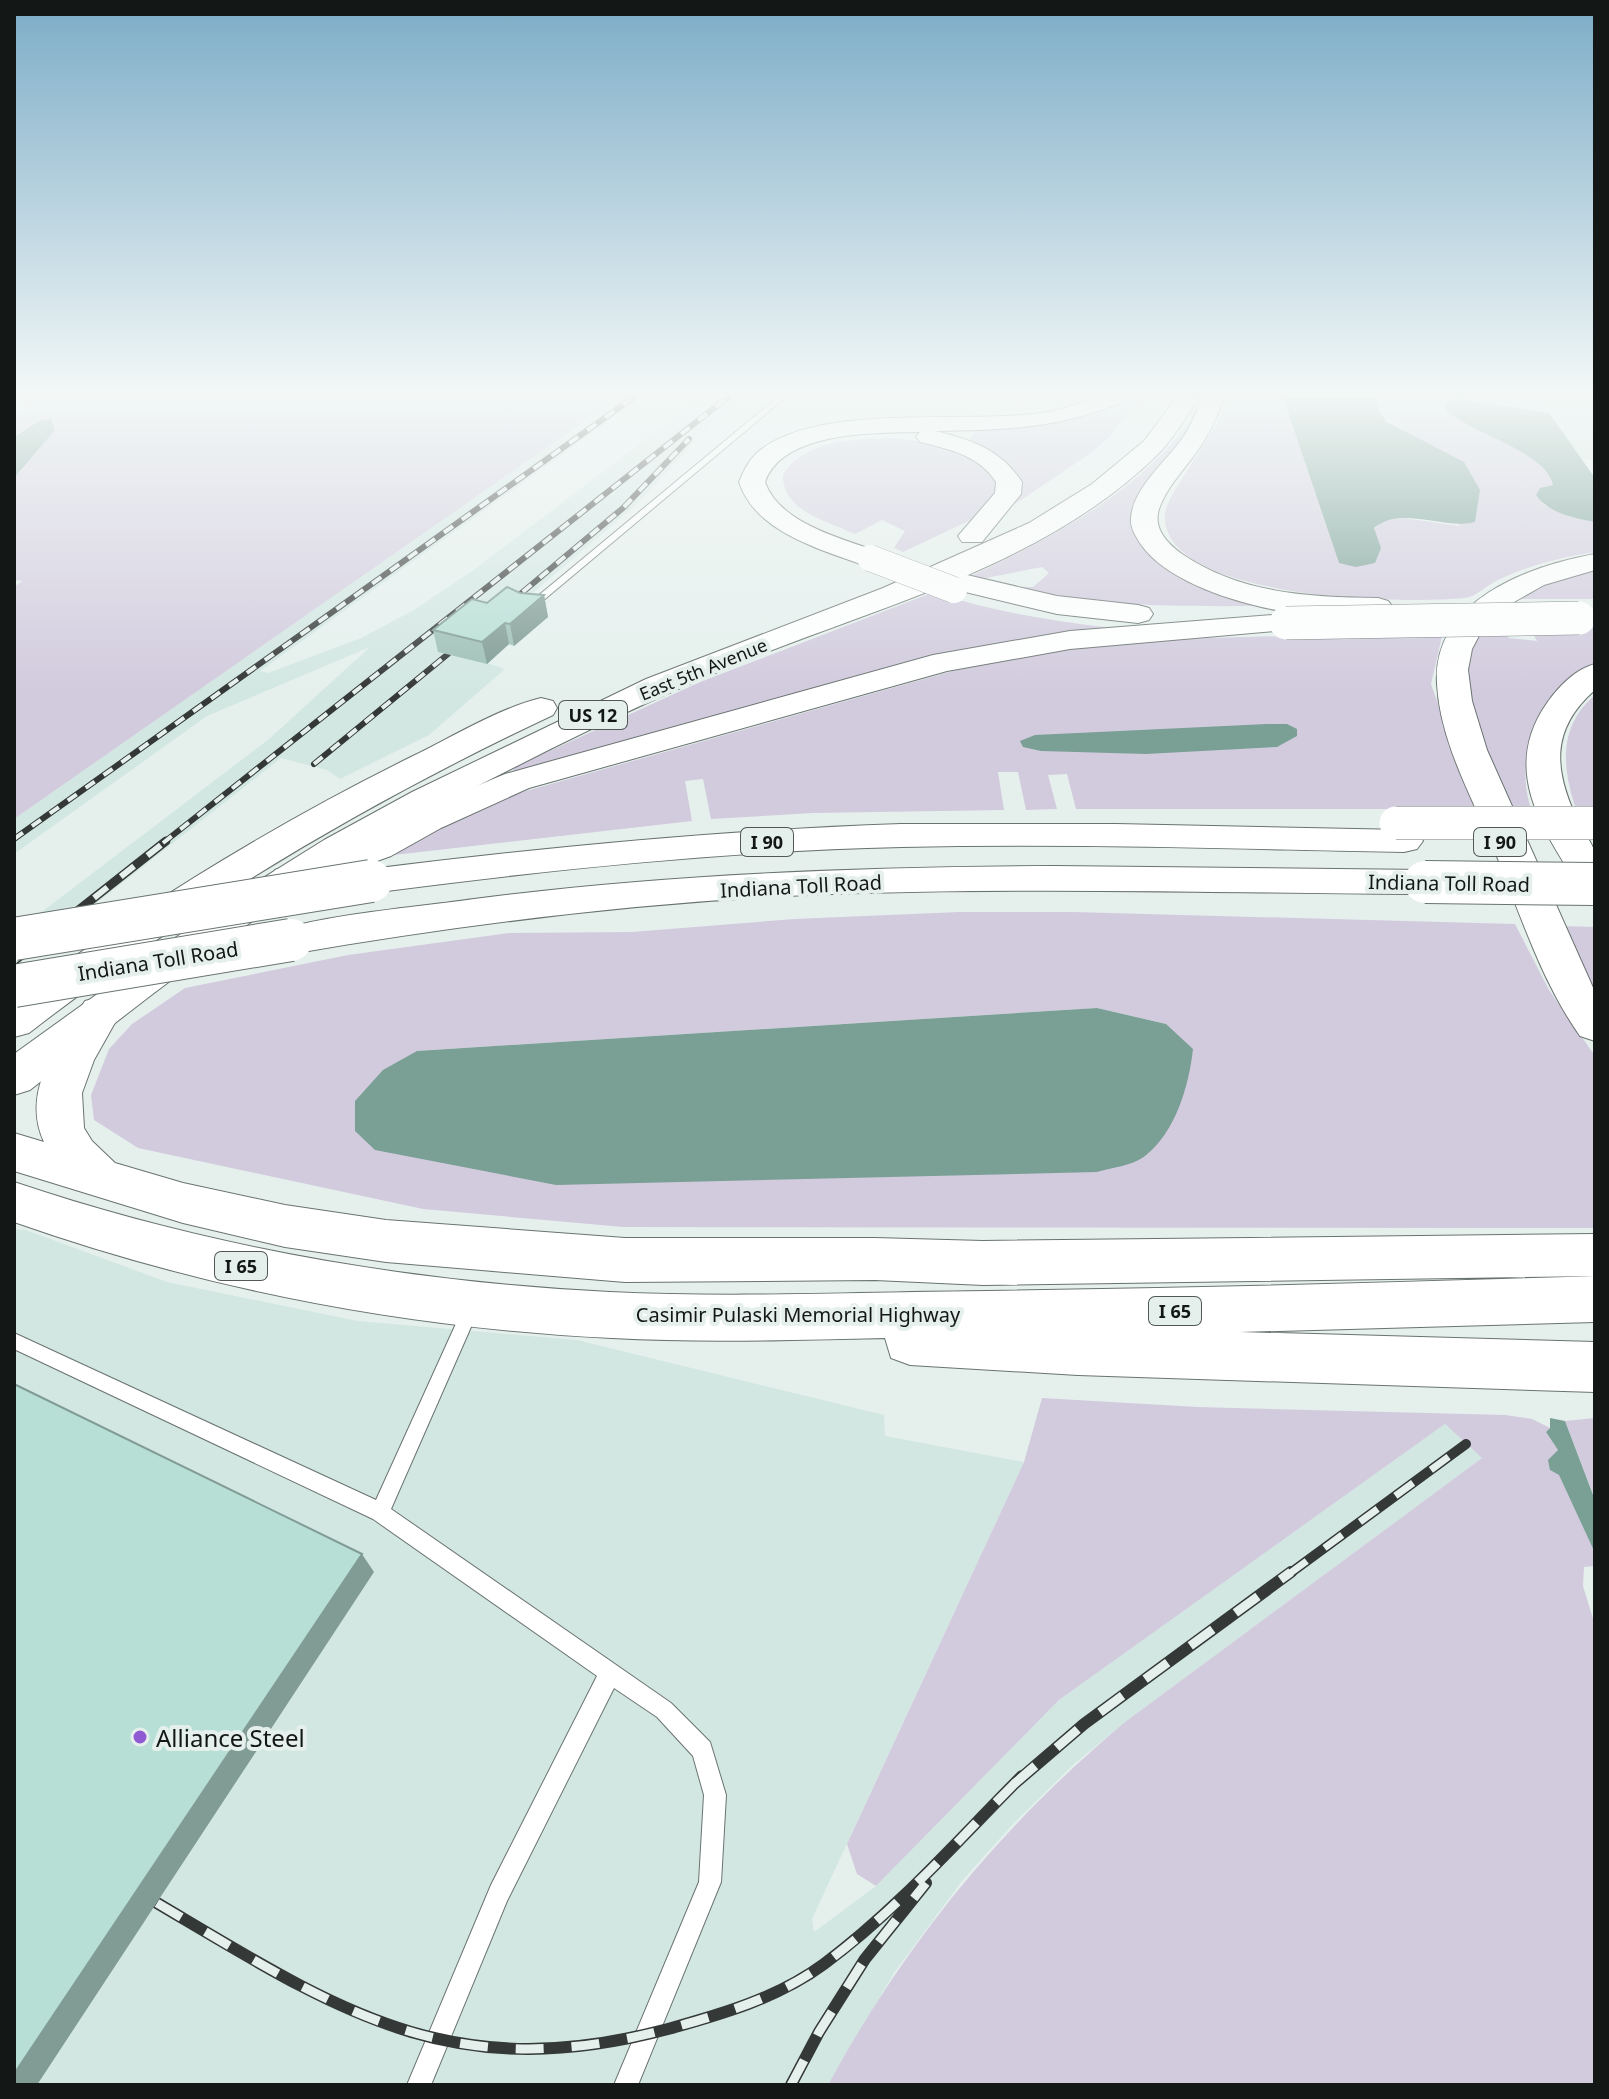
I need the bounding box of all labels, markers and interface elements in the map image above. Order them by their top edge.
street label: East 5th Avenue [636,632,770,706]
road number: US 12 [559,701,627,729]
road number: I 90 [741,828,793,856]
road number: I 90 [1474,828,1526,856]
street label: Indiana Toll Road [719,868,883,904]
street label: Indiana Toll Road [1368,868,1530,898]
street label: Indiana Toll Road [76,935,240,987]
road number: I 65 [215,1252,267,1280]
road number: I 65 [1149,1297,1201,1325]
street label: Casimir Pulaski Memorial Highway [636,1301,961,1328]
place label: Alliance Steel [156,1721,305,1754]
marker: Alliance Steel [131,1728,149,1746]

